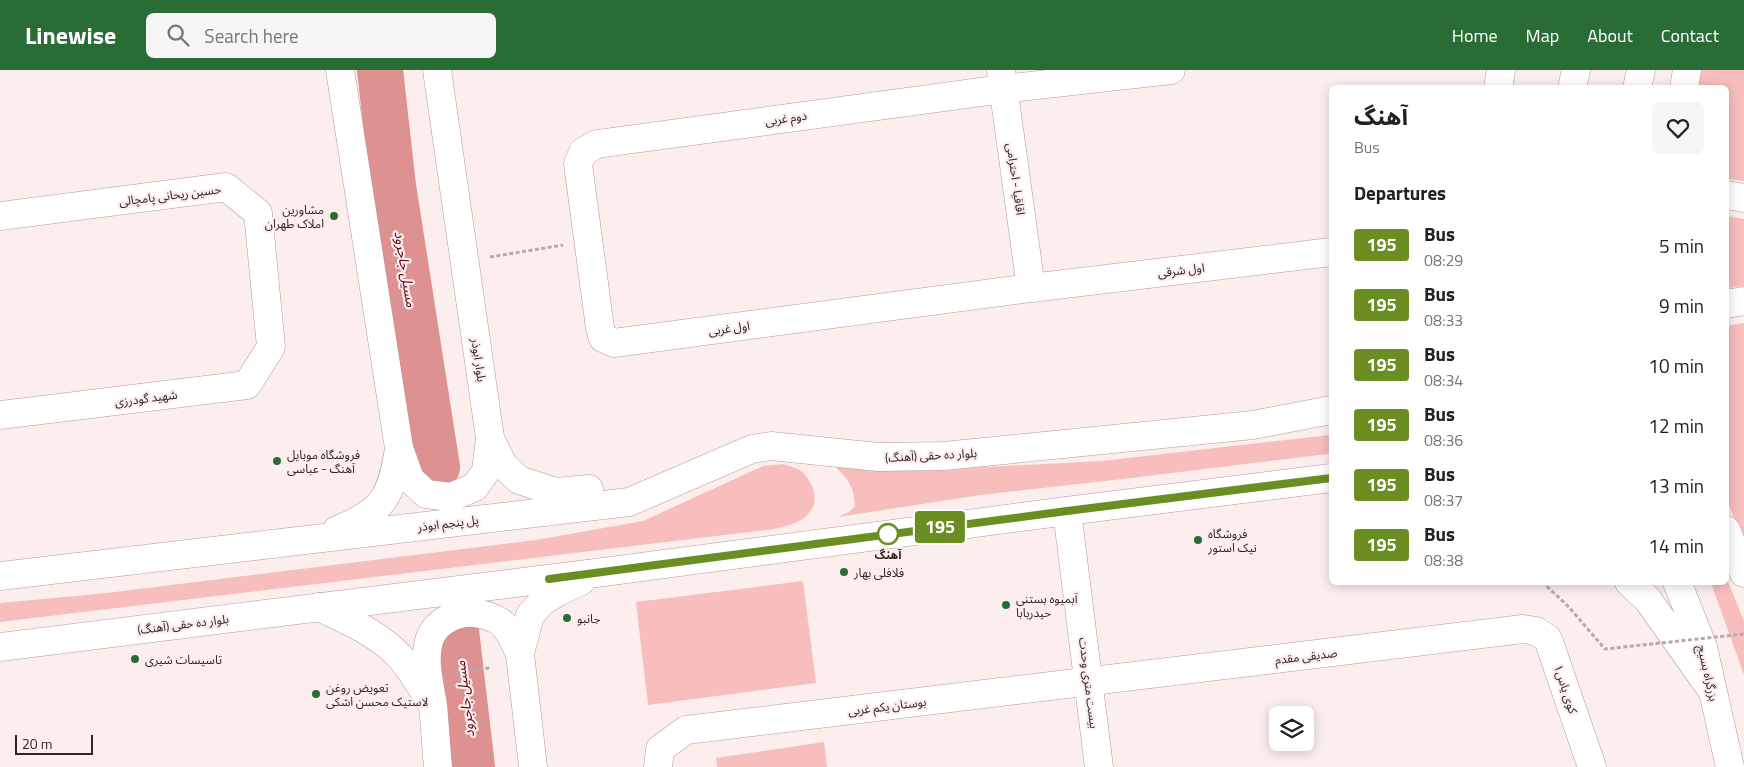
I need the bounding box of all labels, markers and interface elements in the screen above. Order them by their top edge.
search box [146,13,496,58]
text: Linewise [25,17,116,53]
icon: search [164,21,192,49]
text: Search here [204,21,299,50]
text: Home [1452,22,1498,49]
text: Map [1526,22,1559,49]
text: About [1587,22,1633,49]
text: Contact [1661,22,1719,49]
text: آهنگ [1354,98,1408,134]
button: heart [1652,102,1704,154]
street label: دوم غربی [764,106,808,130]
text: Bus [1354,135,1380,159]
street label: اقاقیا - احترامی [1002,142,1030,216]
text: Departures [1354,178,1446,207]
street label: حسین ریحانی پامچالی [118,179,222,211]
place label: مشاورین املاک طهران [265,200,324,233]
marker: مشاورین املاک طهران [328,210,340,222]
text: Bus [1424,219,1455,248]
water label: مسیل جاجرود [390,229,422,309]
text: 195 [1366,231,1397,258]
text: 5 min [1659,231,1704,260]
text: 08:29 [1424,248,1463,272]
street label: اول شرقی [1156,258,1206,282]
text: Bus [1424,279,1455,308]
text: 195 [1366,291,1397,318]
text: 9 min [1659,291,1704,320]
text: 08:33 [1424,308,1463,332]
street label: اول غربی [707,316,751,340]
street label: بلوار ابوذر [466,336,491,383]
text: Bus [1424,339,1455,368]
text: 195 [1366,351,1397,378]
text: 10 min [1648,351,1704,380]
text: 08:34 [1424,368,1463,392]
street label: شهید گودرزی [113,385,179,411]
text: Bus [1424,399,1455,428]
text: 195 [1366,411,1397,438]
text: 12 min [1648,411,1704,440]
text: 08:36 [1424,428,1463,452]
street label: بلوار ده حقی (آهنگ) [885,443,977,467]
place label: فروشگاه موبایل آهنگ - عباسی [287,445,360,478]
marker: فروشگاه موبایل آهنگ - عباسی [271,455,283,467]
text: Bus [1424,459,1455,488]
text: 195 [1366,471,1397,498]
text: 13 min [1648,471,1704,500]
text: 08:37 [1424,488,1463,512]
street label: پل پنجم ابوذر [415,510,480,536]
line badge: 195 [911,511,969,543]
text: 195 [925,513,955,540]
text: Bus [1424,519,1455,548]
marker: آهنگ [877,523,899,545]
place label: فروشگاه نیک استور [1207,524,1257,557]
text: 195 [1366,531,1397,558]
text: 14 min [1648,531,1704,560]
marker: فروشگاه نیک استور [1192,534,1204,546]
place label: آهنگ [875,545,903,564]
text: 08:38 [1424,548,1463,572]
place label: فلافلی بهار [853,563,904,582]
marker: فلافلی بهار [838,566,850,578]
place label: آبمیوه بستنی حیدربابا [1016,589,1078,622]
marker: آبمیوه بستنی حیدربابا [1000,599,1012,611]
street label: بلوار ده حقی (آهنگ) [136,609,230,639]
place label: جانبو [577,609,601,628]
marker: جانبو [561,612,573,624]
street label: بیست متری وحدت [1074,636,1104,730]
street label: صدیقی مقدم [1274,643,1338,669]
street label: بزرگراه بسیج [1692,643,1724,703]
place label: تاسیسات شیری [145,650,222,669]
marker: تاسیسات شیری [129,653,141,665]
water label: مسیل جاجرود [449,659,479,738]
street label: کوی یاس۱ [1549,662,1583,717]
place label: تعویض روغن لاستیک محسن اشکی [326,678,428,711]
marker: تعویض روغن لاستیک محسن اشکی [310,688,322,700]
street label: بوستان یکم غربی [847,692,927,720]
map controls [1269,706,1314,751]
button: layers [1269,706,1314,751]
scale bar [15,732,92,755]
text: 20 m [22,733,52,754]

